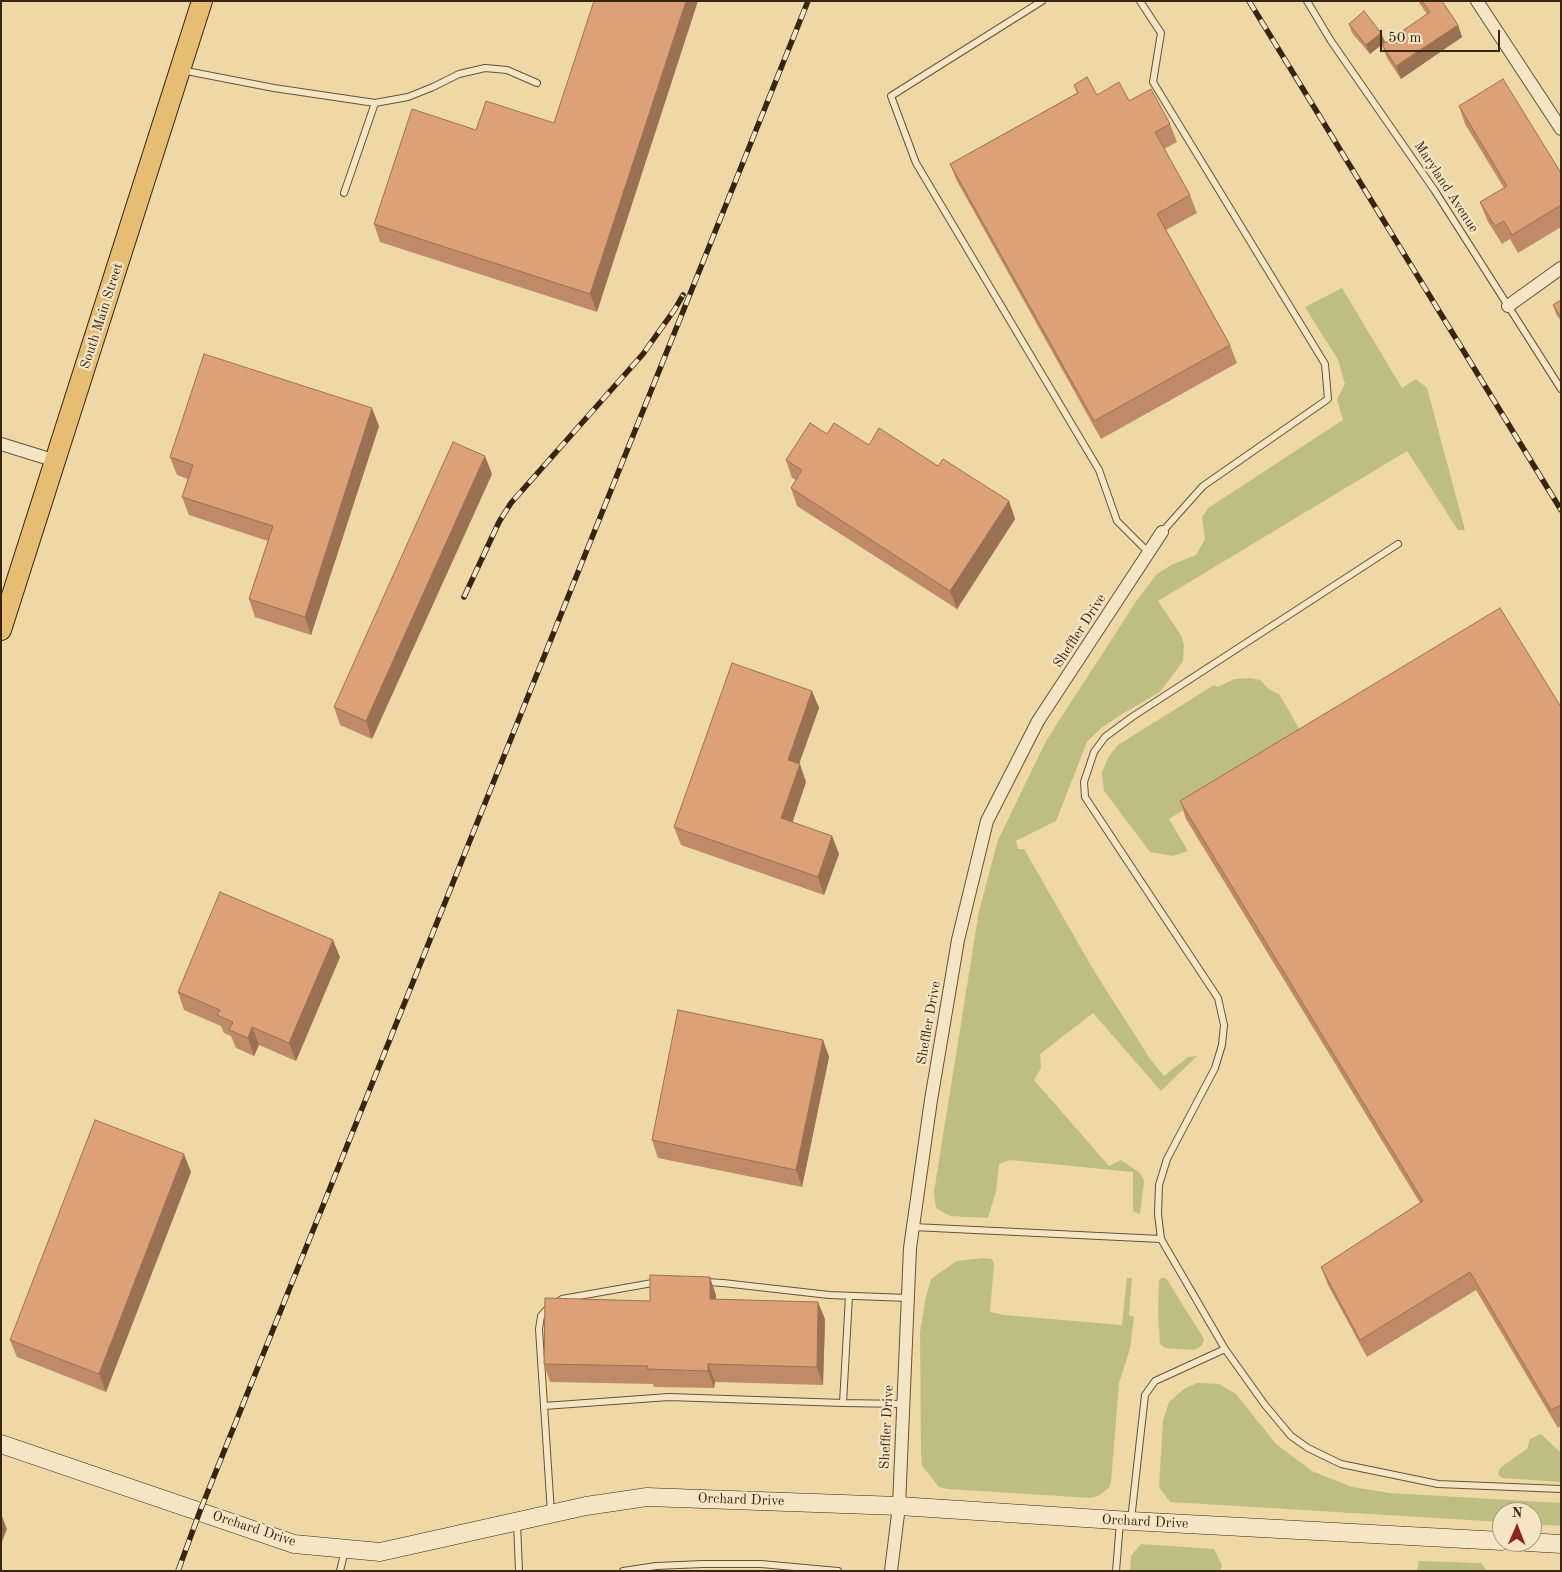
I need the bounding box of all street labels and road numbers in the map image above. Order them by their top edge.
street label: Maryland Avenue [1410,138,1482,236]
street label: South Main Street [77,261,127,371]
street label: Sheffler Drive [1050,591,1110,671]
street label: Sheffler Drive [913,980,945,1066]
street label: Sheffler Drive [876,1384,898,1470]
street label: Orchard Drive [697,1490,785,1510]
street label: Orchard Drive [210,1508,298,1550]
street label: Orchard Drive [1101,1511,1189,1533]

